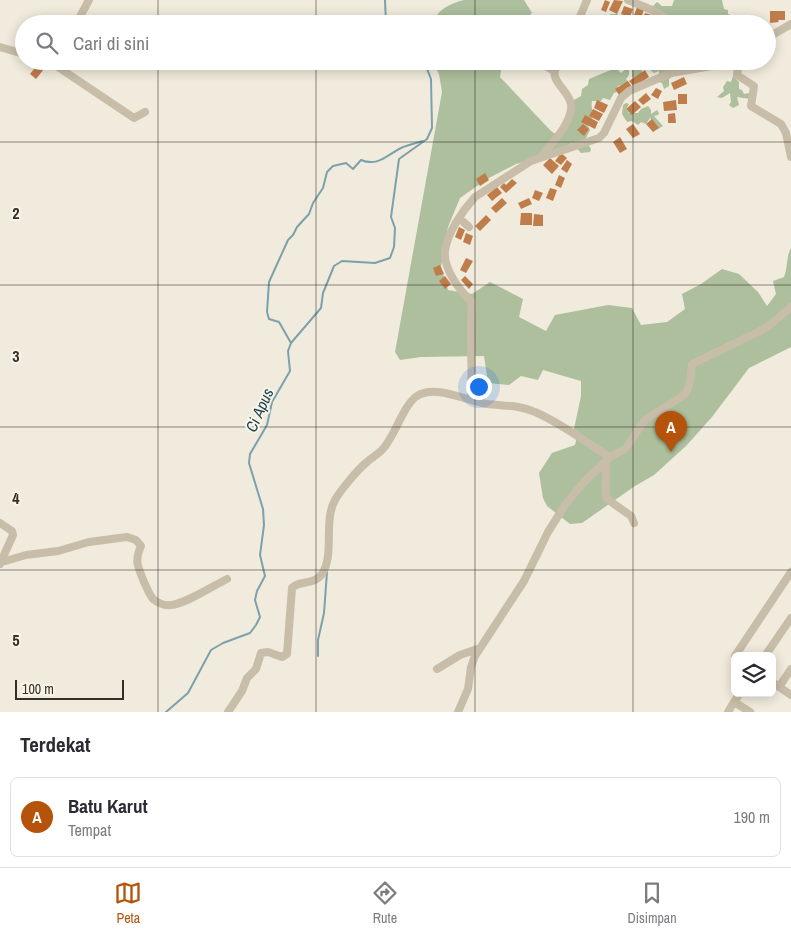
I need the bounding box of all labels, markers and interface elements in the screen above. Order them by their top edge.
search box [15,15,776,70]
icon: search [33,29,61,57]
text: Cari di sini [73,30,149,56]
text: 2 [12,202,20,224]
text: 3 [12,345,20,367]
your location [466,374,492,400]
water label: Ci Apus [240,384,279,435]
pin: A [655,411,687,452]
text: 4 [12,487,20,509]
text: 5 [12,629,20,651]
map controls [731,652,776,697]
button: layers [731,652,776,697]
scale bar [15,677,124,700]
text: 100 m [22,680,54,698]
text: Terdekat [20,730,91,759]
text: Batu Karut [68,793,148,819]
text: A [32,806,42,828]
text: 190 m [734,806,770,828]
text: Tempat [68,819,111,841]
tab: Peta [114,879,142,927]
tab: Rute [371,879,399,927]
tab: Disimpan [628,879,677,927]

